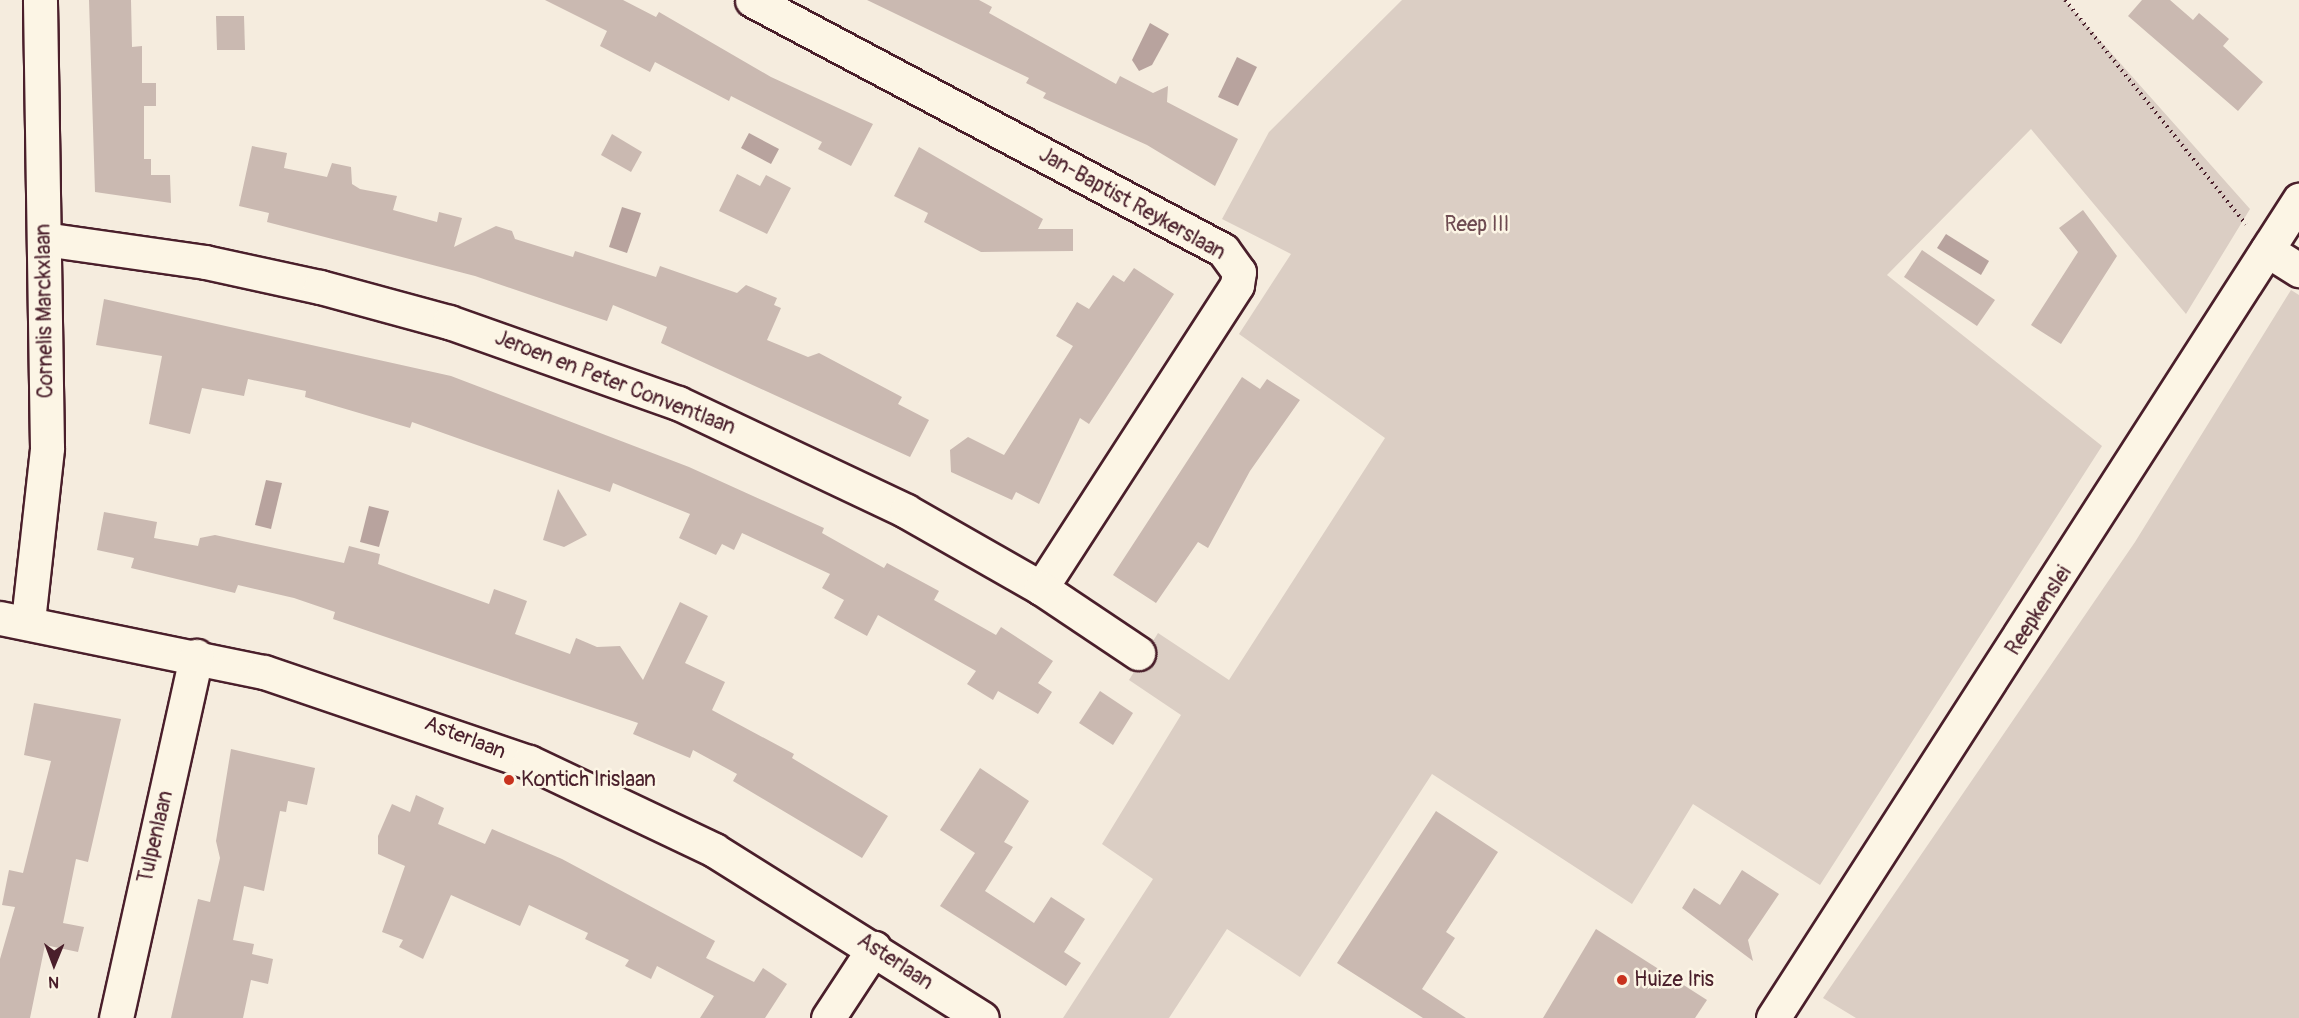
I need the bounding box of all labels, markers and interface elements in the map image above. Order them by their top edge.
street label: Jan-Baptist Reykerslaan [1034,142,1230,266]
park label: Reep III [1444,212,1510,238]
street label: Cornelis Marckxlaan [31,223,59,399]
street label: Jeroen en Peter Conventlaan [491,325,739,441]
street label: Reepkenslei [2001,562,2077,660]
street label: Asterlaan [421,711,509,765]
place label: Kontich Irislaan [521,767,656,793]
marker: Kontich Irislaan [502,773,516,787]
street label: Tulpenlaan [133,788,179,886]
street label: Asterlaan [852,928,938,996]
north arrow [24,934,84,994]
place label: Huize Iris [1634,967,1714,993]
text: N [48,972,59,992]
marker: Huize Iris [1615,973,1629,987]

